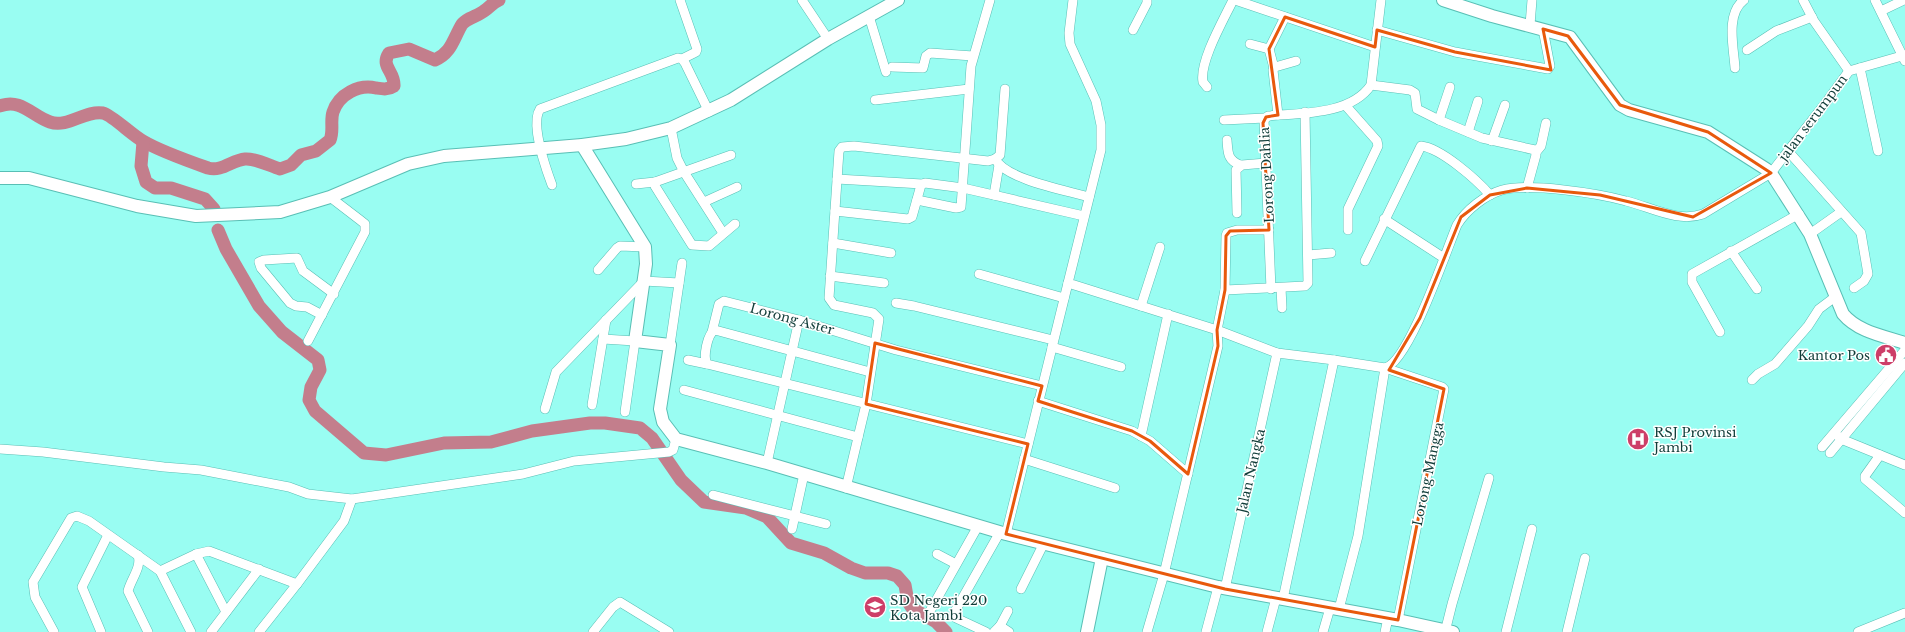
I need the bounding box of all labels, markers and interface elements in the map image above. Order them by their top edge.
street label: jalan serumpun [1774,71,1851,166]
street label: Lorong Dahlia [1256,126,1278,224]
street label: Lorong Aster [748,300,837,339]
public building icon: Kantor Pos [1873,342,1899,368]
place label: Kantor Pos [1798,347,1870,364]
street label: Lorong Mangga [1409,420,1447,528]
place label: RSJ Provinsi Jambi [1652,424,1737,456]
street label: Jalan Nangka [1233,426,1269,517]
hospital icon: RSJ Provinsi Jambi [1625,426,1651,452]
place label: SD Negeri 220 Kota Jambi [890,592,987,624]
school or university icon: SD Negeri 220 Kota Jambi [862,594,888,620]

